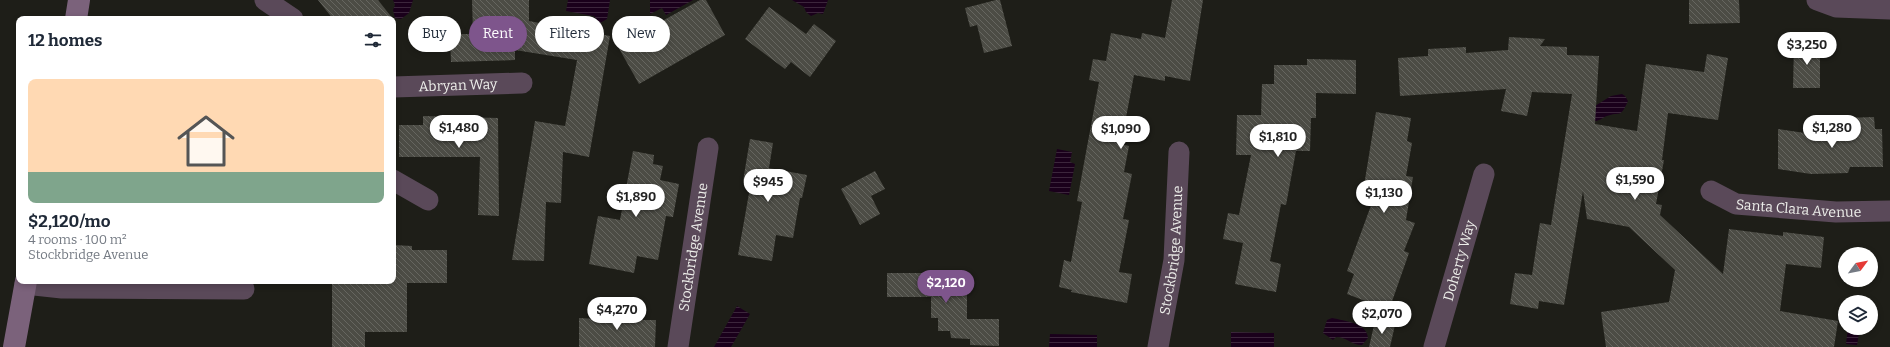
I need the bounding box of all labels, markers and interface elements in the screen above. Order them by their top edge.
chip: Buy [408,16,461,52]
chip: Rent [469,16,527,52]
chip: Filters [535,16,604,52]
chip: New [612,16,670,52]
icon: filters [362,29,384,51]
text: 12 homes [28,30,102,51]
pin: $3,250 [1774,32,1840,66]
text: $3,250 [1787,37,1827,52]
street label: Abryan Way [418,75,498,95]
icon: home [170,105,242,177]
pin: $1,480 [426,115,492,149]
pin: $1,280 [1799,115,1865,149]
pin: $1,090 [1088,116,1154,150]
text: $1,480 [439,120,479,135]
text: $1,280 [1812,120,1852,135]
text: $1,090 [1101,121,1141,136]
pin: $1,810 [1245,124,1311,158]
text: $1,810 [1259,129,1297,144]
pin: $1,590 [1602,167,1668,201]
pin: $945 [744,169,792,203]
text: $1,590 [1615,172,1655,187]
text: $945 [753,174,783,189]
pin: $1,130 [1351,180,1417,214]
street label: Stockbridge Avenue [675,182,711,313]
pin: $1,890 [603,184,669,218]
street label: Stockbridge Avenue [1156,185,1186,316]
text: $1,130 [1365,185,1403,200]
text: $1,890 [616,189,656,204]
street label: Santa Clara Avenue [1735,196,1862,220]
text: $2,120/mo [28,211,111,232]
street label: Doherty Way [1439,217,1479,303]
text: 4 rooms · 100 m² [28,232,127,247]
text: Stockbridge Avenue [28,247,148,262]
north arrow [1838,247,1878,287]
map controls [1838,247,1878,335]
pin: $2,120 [913,270,979,304]
text: $2,120 [926,275,966,290]
button: layers [1838,295,1878,335]
pin: $4,270 [584,297,650,331]
pin: $2,070 [1349,301,1415,335]
text: $4,270 [596,302,638,317]
text: $2,070 [1361,306,1403,321]

